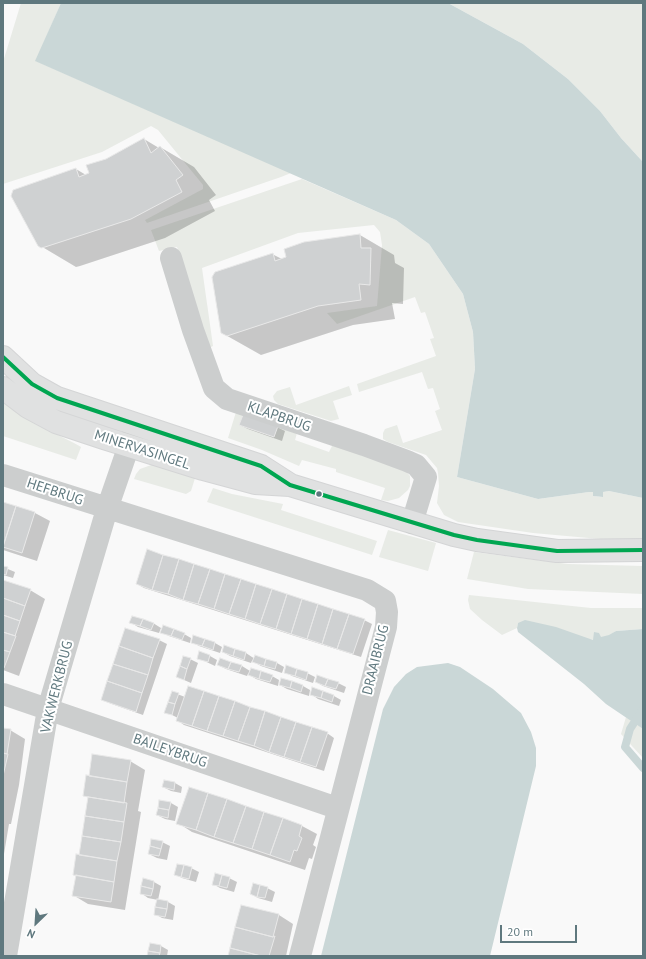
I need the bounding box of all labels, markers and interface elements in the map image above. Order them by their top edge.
street label: KLAPBRUG [245,398,313,436]
street label: MINERVASINGEL [92,427,192,473]
street label: HEFBRUG [25,475,85,509]
unlabelled marker [314,489,324,499]
street label: DRAAIBRUG [359,623,393,697]
street label: VAKWERKBRUG [37,639,77,735]
street label: BAILEYBRUG [131,730,209,772]
north arrow [16,903,56,943]
scale bar [502,917,579,943]
text: 20 m [507,924,533,939]
text: N [25,926,37,942]

